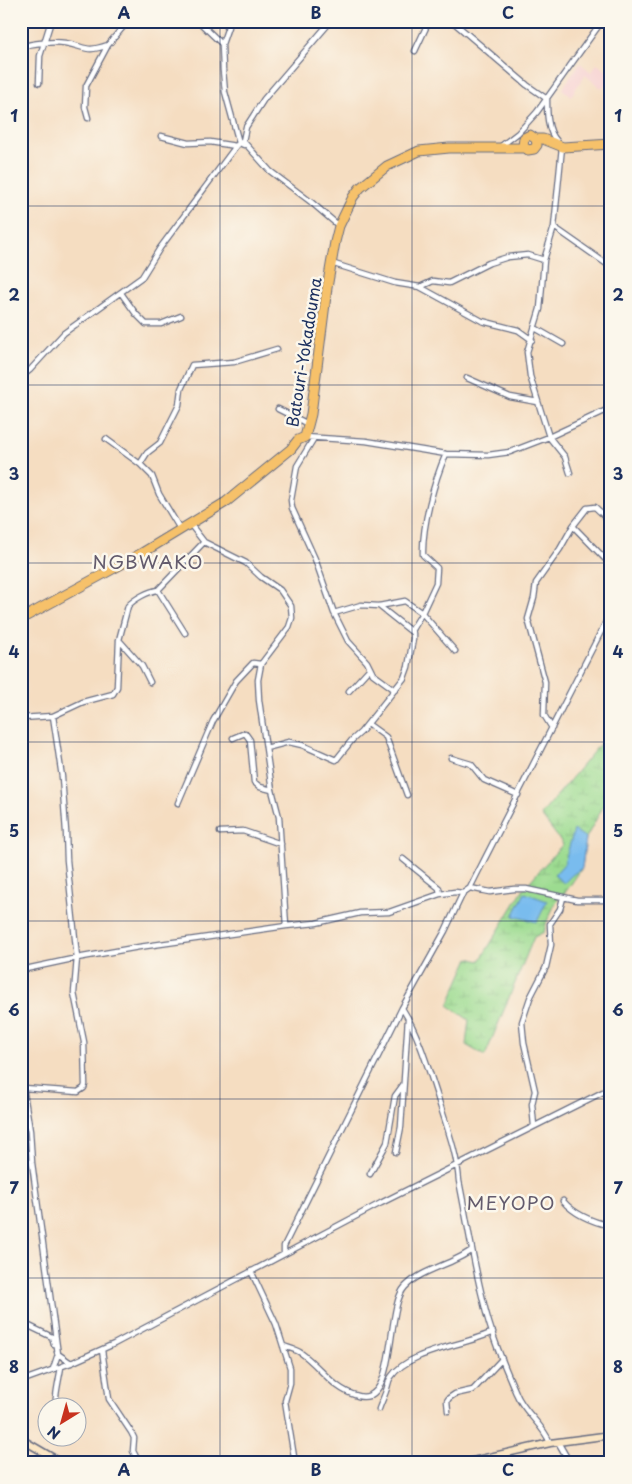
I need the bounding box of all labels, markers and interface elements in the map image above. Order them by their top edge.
text: A [118,0,131,24]
text: B [311,0,322,24]
text: C [502,0,514,24]
text: 1 [10,103,18,127]
text: 1 [614,103,622,127]
street label: Batouri-Yokadouma [279,275,327,429]
text: 2 [8,282,20,306]
text: 2 [612,282,624,306]
text: 3 [9,461,19,485]
text: 3 [613,461,623,485]
district label: NGBWAKO [92,547,204,575]
text: 4 [9,639,20,663]
text: 4 [613,639,624,663]
text: 5 [9,818,19,842]
text: 5 [613,818,623,842]
text: 6 [8,997,20,1021]
text: 6 [612,997,624,1021]
text: 7 [9,1175,19,1199]
text: 7 [613,1175,623,1199]
district label: MEYOPO [467,1188,555,1216]
text: 8 [9,1354,19,1378]
text: 8 [613,1354,623,1378]
north arrow [38,1396,88,1446]
text: N [43,1421,65,1445]
text: A [118,1457,131,1481]
text: B [311,1457,322,1481]
text: C [502,1457,514,1481]

